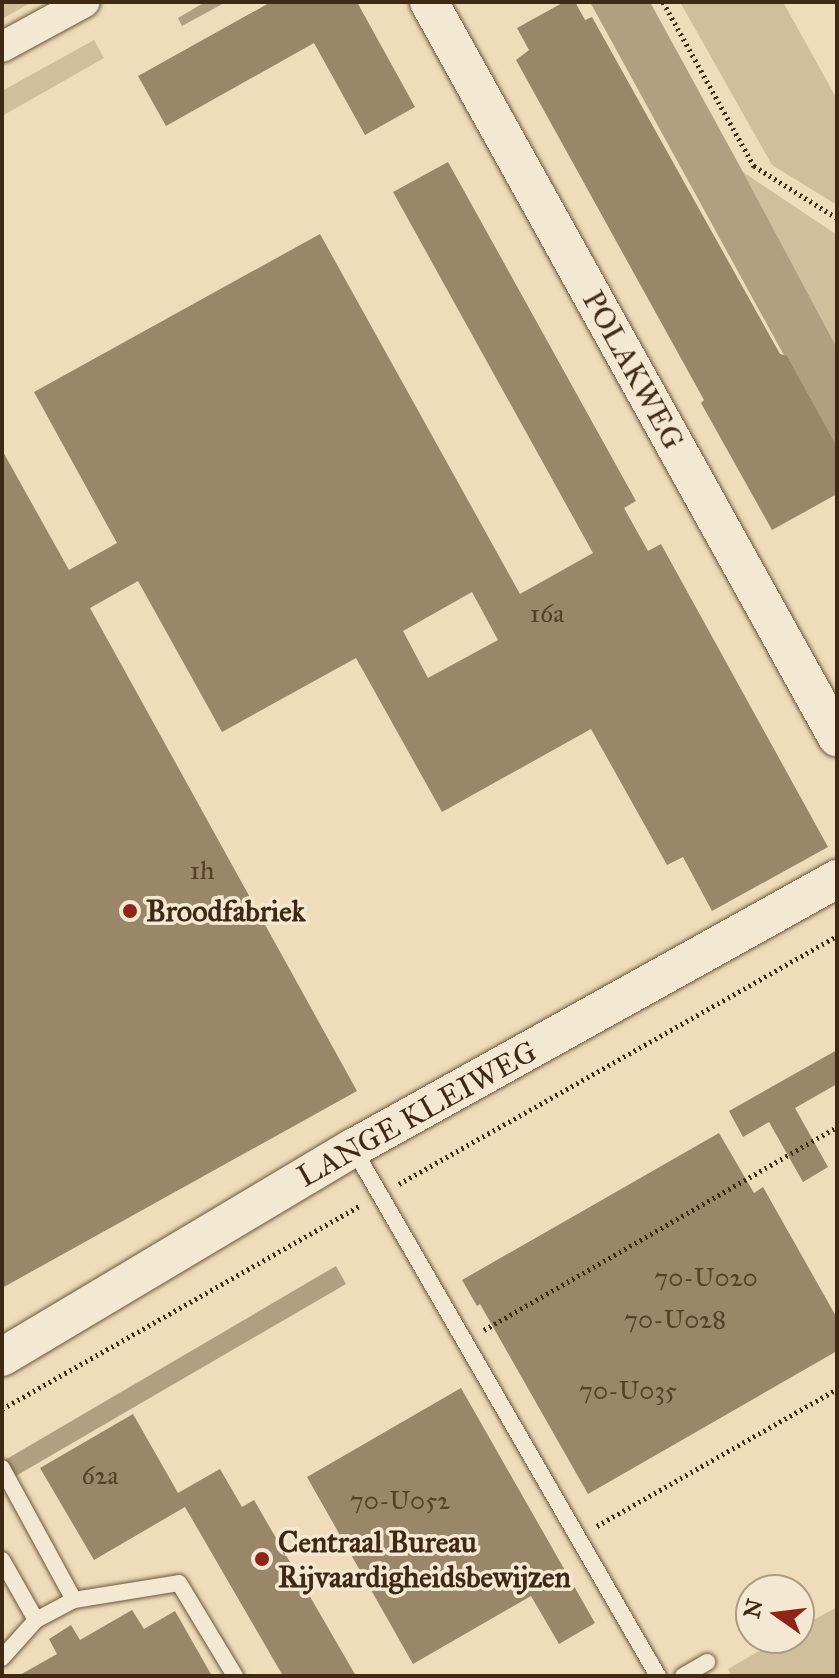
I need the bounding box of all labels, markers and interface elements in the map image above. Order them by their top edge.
street label: POLAKWEG [575,284,691,456]
house number: 16a [530,598,564,630]
house number: 1h [190,855,214,887]
place label: Broodfabriek [146,893,305,929]
marker: Broodfabriek [121,902,139,920]
street label: LANGE KLEIWEG [291,1033,543,1195]
house number: 70-U020 [654,1262,758,1294]
house number: 70-U028 [624,1304,726,1336]
house number: 70-U035 [579,1375,677,1407]
house number: 62a [81,1460,119,1492]
house number: 70-U052 [350,1485,450,1517]
place label: Centraal Bureau Rijvaardigheidsbewijzen [278,1524,571,1594]
marker: Centraal Bureau Rijvaardigheidsbewijzen [253,1550,271,1568]
north arrow [735,1574,815,1654]
text: N [738,1596,769,1621]

